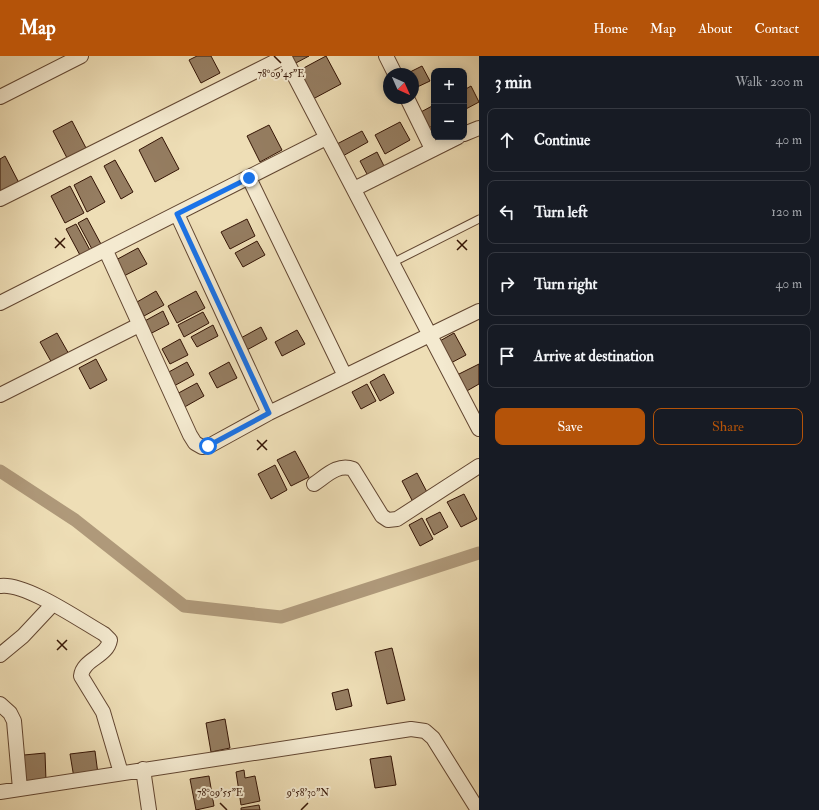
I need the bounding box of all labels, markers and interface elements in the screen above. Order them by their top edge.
text: Map [20,16,56,40]
text: Home [593,20,628,37]
text: Map [650,20,676,37]
text: About [698,20,732,37]
text: Contact [754,20,799,37]
text: 78°09'45"E [258,68,304,80]
north arrow [383,68,419,104]
map controls [431,68,467,140]
button: + [431,68,467,104]
text: 3 min [495,72,532,93]
text: Walk · 200 m [735,74,803,90]
button: − [431,104,467,140]
icon: ahead [496,129,518,151]
text: Continue [534,131,590,150]
text: 40 m [776,132,802,148]
route end [240,169,258,187]
icon: left [496,201,518,223]
text: Turn left [534,203,588,222]
text: 120 m [771,204,802,220]
icon: right [496,273,518,295]
text: Turn right [534,275,597,294]
text: 40 m [776,276,802,292]
icon: arrive [496,345,518,367]
text: Arrive at destination [534,347,654,366]
button: Save [495,408,645,445]
button: Share [653,408,803,445]
route start [199,437,217,455]
text: 78°09'55"E [197,787,243,799]
text: 9°58'30"N [286,787,329,799]

